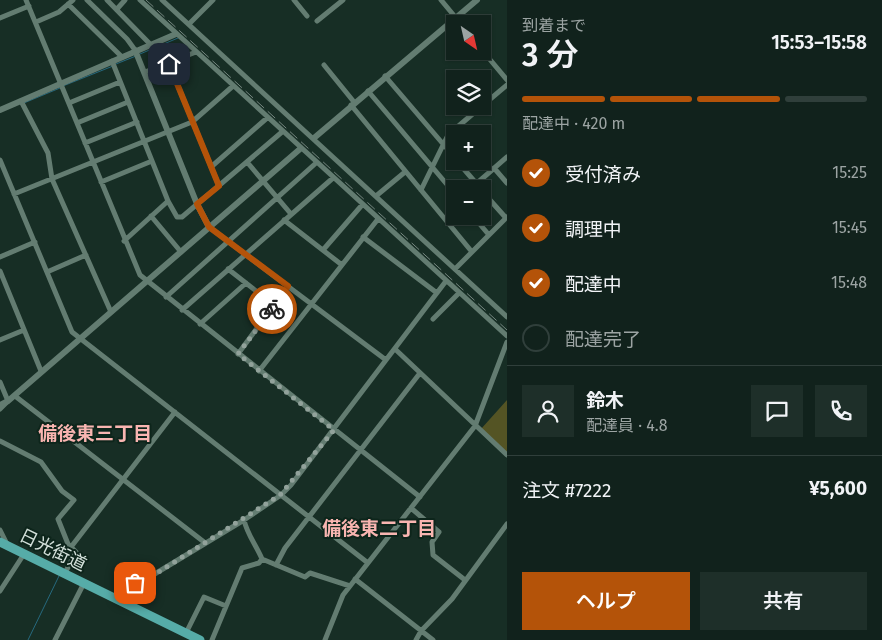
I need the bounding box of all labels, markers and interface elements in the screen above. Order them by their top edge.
north arrow [446,15,491,60]
map controls [446,15,491,225]
text: 到着まで [522,16,586,35]
text: 15:53–15:58 [771,31,867,54]
text: 3 分 [522,36,578,74]
pin [148,43,190,85]
icon: home [155,50,183,78]
button: layers [446,70,491,115]
text: 配達中 · 420 m [522,114,625,133]
button: + [446,125,491,170]
icon: check [522,159,550,187]
text: 受付済み [565,163,641,186]
text: 15:25 [832,163,867,182]
button: − [446,180,491,225]
icon: check [522,214,550,242]
text: 調理中 [565,218,622,241]
text: 15:45 [832,218,867,237]
icon: check [522,269,550,297]
text: 配達中 [565,273,622,296]
text: 15:48 [831,273,867,292]
courier [247,284,297,334]
icon: bike [258,295,286,323]
text: 配達完了 [565,328,641,351]
button: person [522,385,574,437]
button: chat [751,385,803,437]
button: phone [815,385,867,437]
text: 鈴木 [586,389,624,412]
text: 配達員 · 4.8 [586,416,668,435]
district label: 備後東三丁目 [38,422,152,445]
text: ¥5,600 [809,477,867,500]
text: 注文 #7222 [522,479,611,502]
district label: 備後東二丁目 [322,517,436,540]
street label: 日光街道 [16,524,90,576]
pin [114,562,156,604]
icon: bag [121,569,149,597]
button: ヘルプ [522,572,690,630]
button: 共有 [700,572,867,630]

